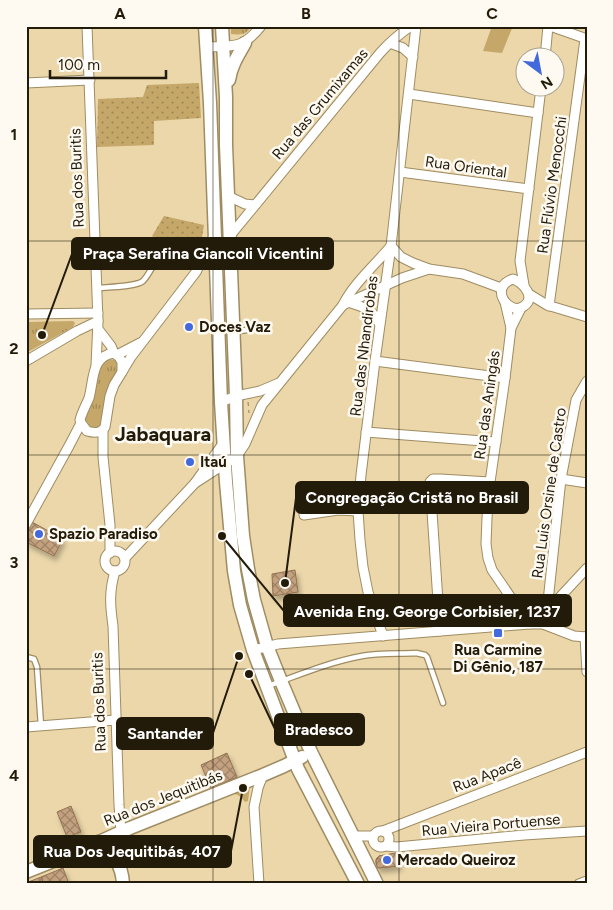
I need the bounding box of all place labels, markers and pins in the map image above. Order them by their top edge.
callout: Praça Serafina Giancoli Vicentini [72,238,333,269]
place label: Doces Vaz [199,318,271,336]
marker: Doces Vaz [183,321,195,333]
place label: Itaú [200,453,227,471]
marker: Itaú [184,456,196,468]
callout: Congregação Cristã no Brasil [296,482,528,513]
place label: Spazio Paradiso [49,525,158,543]
marker: Spazio Paradiso [33,528,45,540]
callout: Avenida Eng. George Corbisier, 1237 [284,595,571,626]
marker: Rua Carmine Di Gênio, 187 [492,627,504,639]
place label: Rua Carmine Di Gênio, 187 [453,641,543,676]
callout: Bradesco [275,714,364,745]
callout: Santander [117,718,213,749]
callout: Rua Dos Jequitibás, 407 [34,836,231,867]
place label: Mercado Queiroz [397,851,515,869]
marker: Mercado Queiroz [381,854,393,866]

